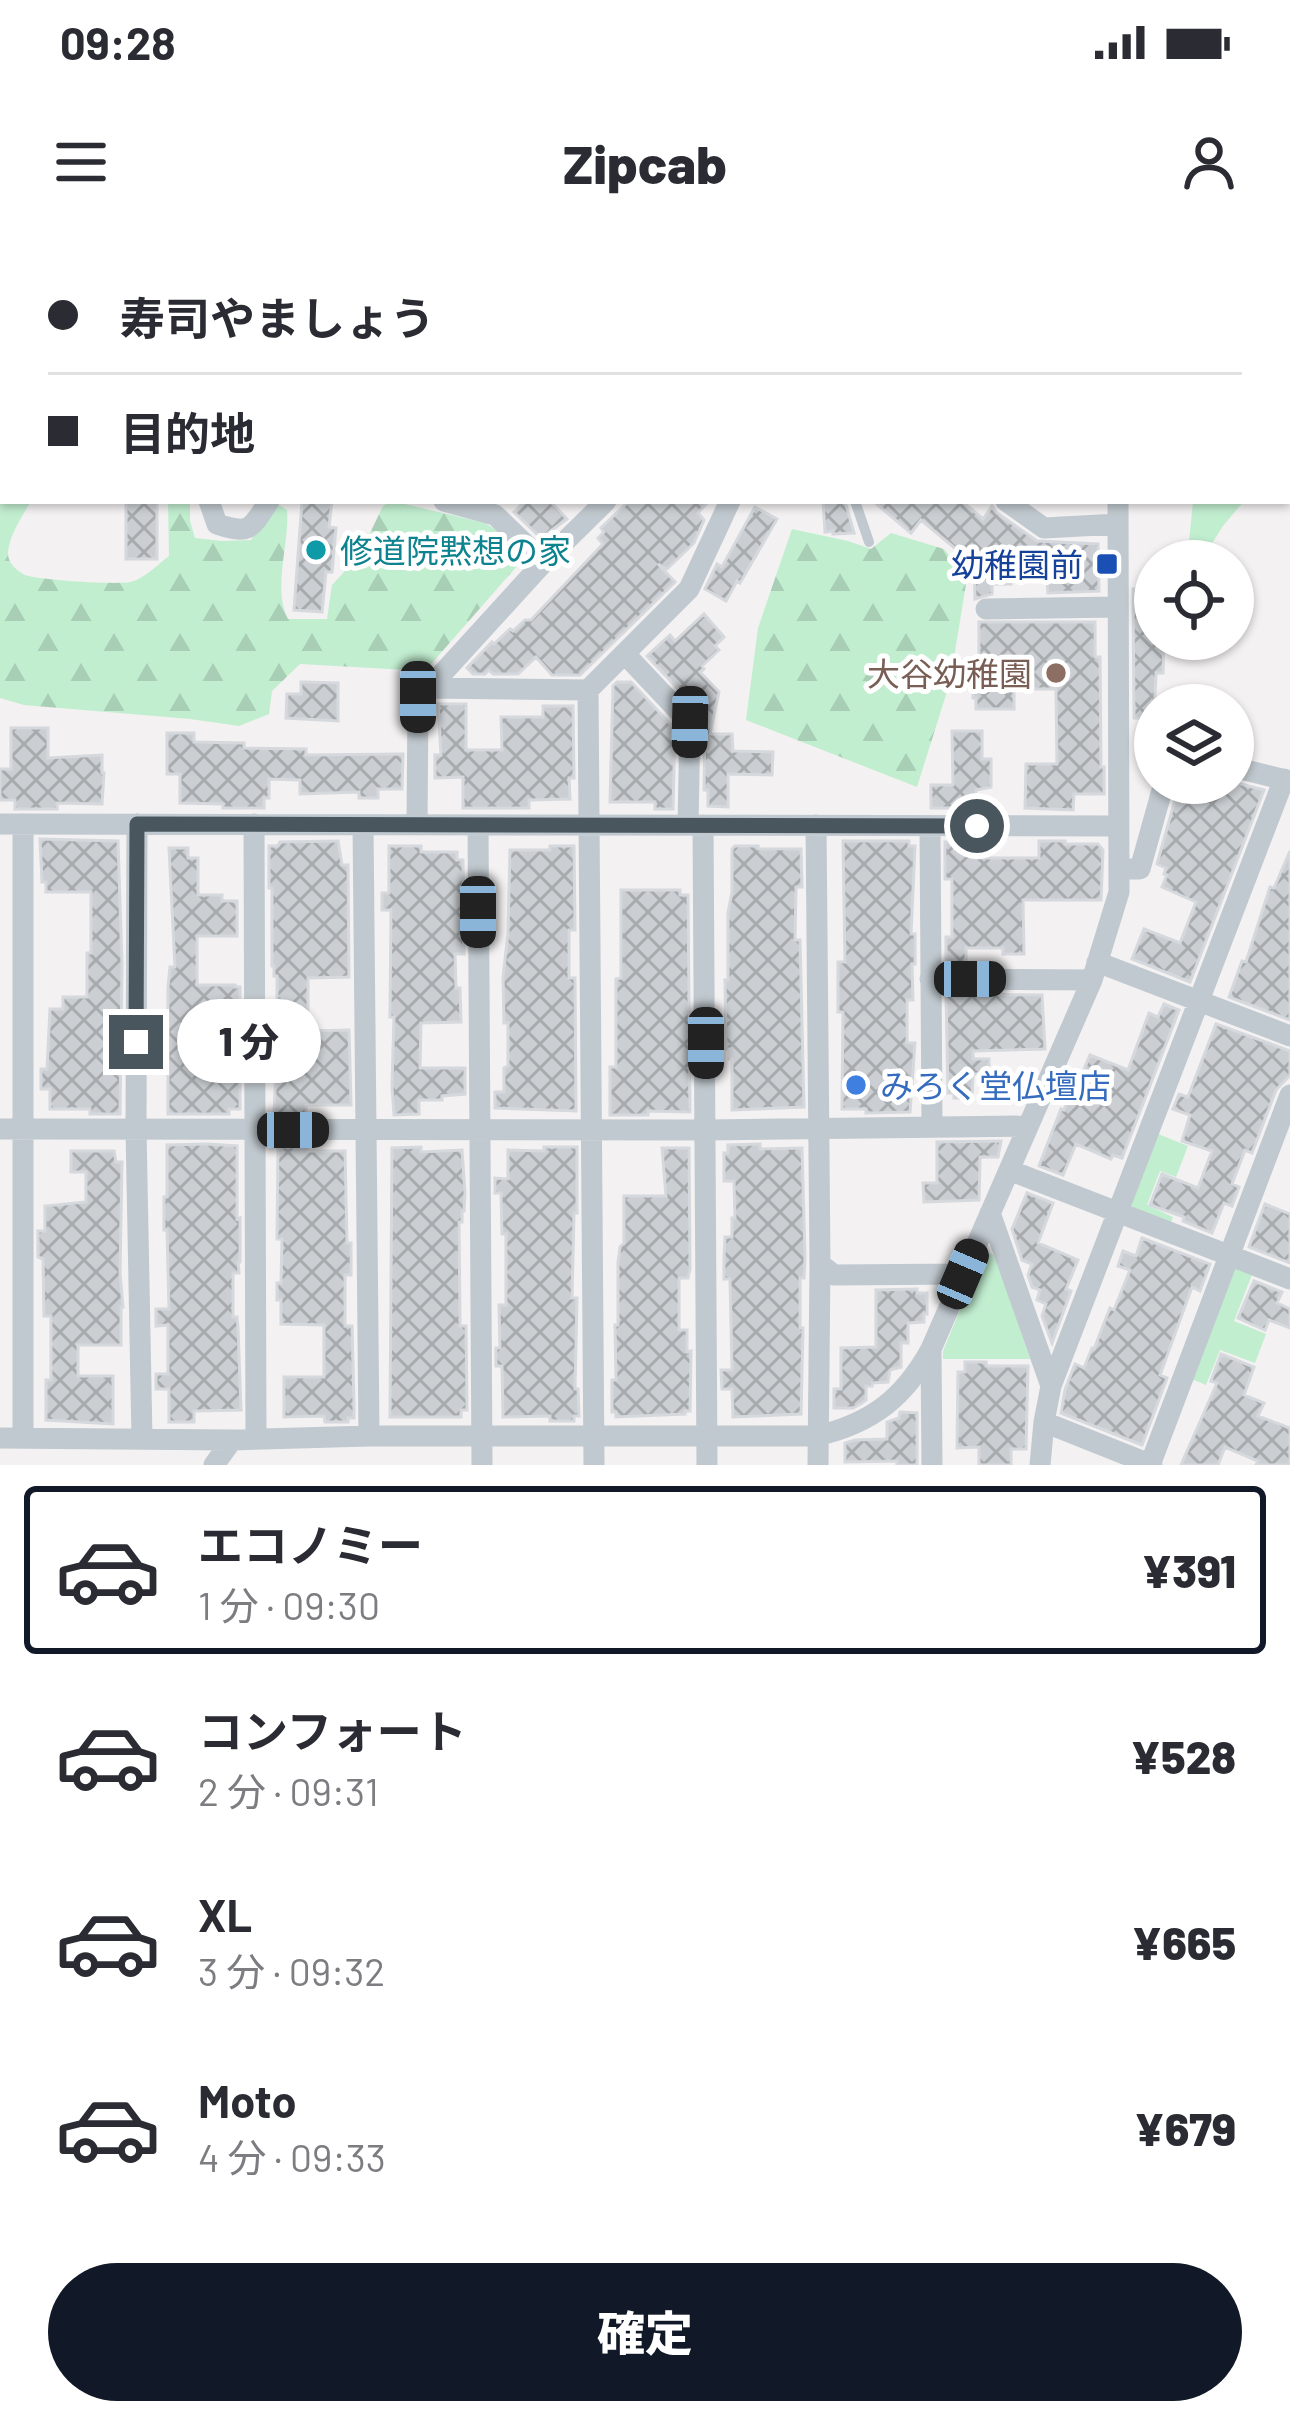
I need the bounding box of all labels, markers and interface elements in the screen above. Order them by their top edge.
text: 09:28 [60,15,175,69]
icon: menu [48,129,114,195]
icon: person [1176,129,1242,195]
text: Zipcab [563,130,727,195]
text: 寿司やましょう [120,290,435,344]
text: 目的地 [120,405,255,459]
place label: 修道院黙想の家 [340,530,571,570]
marker: 修道院黙想の家 [303,537,329,563]
map controls [1134,540,1254,804]
button: locate [1134,540,1254,660]
place label: 幼稚園前 [951,544,1083,584]
marker: 幼稚園前 [1094,551,1120,577]
place label: 大谷幼稚園 [867,653,1032,693]
marker: 大谷幼稚園 [1043,660,1069,686]
car [400,661,436,733]
button: layers [1134,684,1254,804]
car [671,686,709,758]
route start [950,799,1004,853]
car [460,876,496,948]
car [934,961,1006,997]
callout: 1 分 [178,1000,322,1084]
car [688,1007,724,1079]
route end [109,1015,163,1069]
text: 1 分 [219,1017,279,1064]
place label: みろく堂仏壇店 [880,1065,1111,1105]
marker: みろく堂仏壇店 [843,1072,869,1098]
car [257,1112,329,1148]
car [932,1234,994,1314]
icon: car [54,1516,162,1624]
text: エコノミー [198,1517,423,1571]
text: ¥391 [1141,1543,1236,1597]
text: 1 分 · 09:30 [198,1581,380,1628]
icon: car [54,1702,162,1810]
text: コンフォート [198,1703,467,1757]
text: ¥528 [1130,1729,1236,1783]
text: 2 分 · 09:31 [198,1767,379,1814]
text: XL [198,1887,252,1941]
icon: car [54,1888,162,1996]
text: ¥665 [1132,1915,1236,1969]
text: 3 分 · 09:32 [198,1947,385,1994]
text: Moto [198,2073,296,2127]
icon: car [54,2074,162,2182]
text: ¥679 [1134,2101,1236,2155]
text: 4 分 · 09:33 [198,2133,386,2180]
button: 確定 [48,2263,1242,2401]

